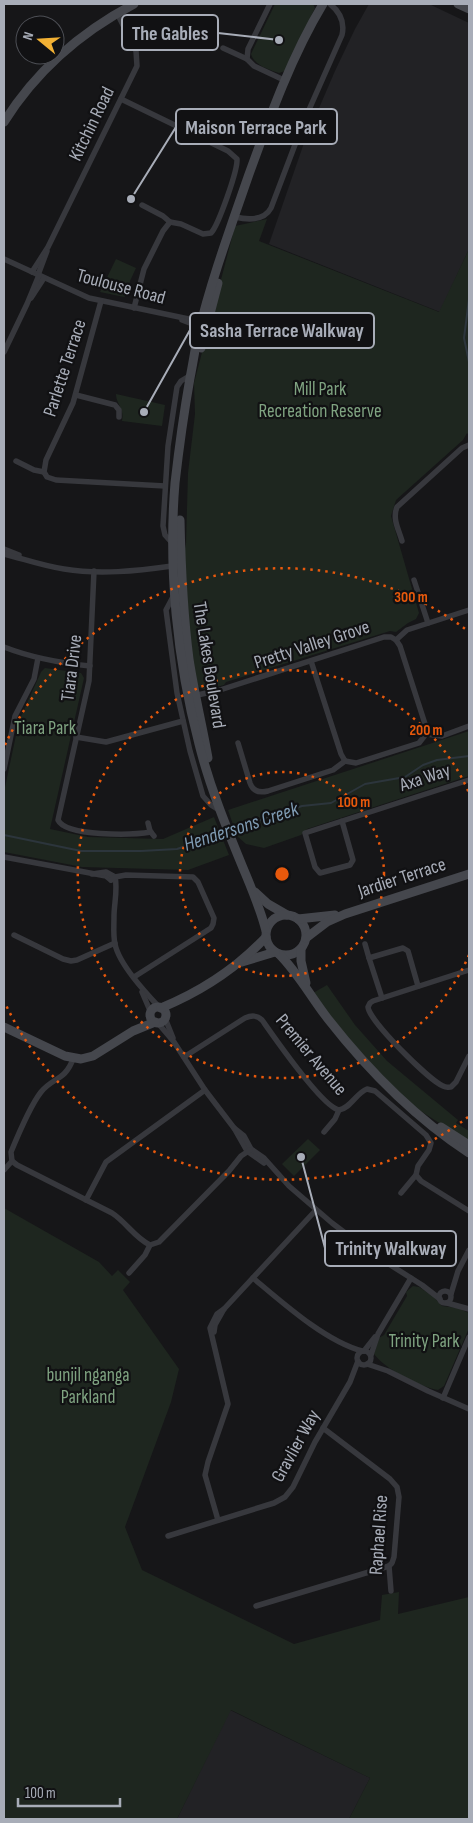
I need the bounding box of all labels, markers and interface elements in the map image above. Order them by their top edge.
north arrow [15,15,65,65]
callout: The Gables [122,15,218,50]
text: The Gables [132,22,209,46]
text: N [19,30,37,42]
street label: Kitchin Road [64,83,120,165]
callout: Maison Terrace Park [176,109,337,144]
text: Maison Terrace Park [185,116,327,140]
street label: Toulouse Road [74,264,168,310]
callout: Sasha Terrace Walkway [190,313,374,348]
street label: Parlette Terrace [38,316,92,420]
text: Sasha Terrace Walkway [200,319,365,343]
park label: Mill Park Recreation Reserve [258,378,382,423]
text: 300 m [394,588,428,607]
street label: The Lakes Boulevard [188,600,230,730]
street label: Pretty Valley Grove [251,615,373,675]
street label: Tiara Drive [56,633,88,703]
park label: Tiara Park [14,717,77,740]
text: 200 m [409,721,443,740]
street label: Axa Way [396,759,454,797]
text: 100 m [338,793,370,812]
water label: Hendersons Creek [181,797,302,857]
street label: Jardier Terrace [354,853,449,903]
centre of rings [273,865,291,883]
street label: Premier Avenue [270,1010,352,1100]
callout: Trinity Walkway [325,1231,456,1266]
text: Trinity Walkway [335,1237,447,1261]
park label: Trinity Park [389,1330,460,1353]
park label: bunjil nganga Parkland [46,1364,130,1409]
street label: Gravlier Way [267,1405,326,1486]
street label: Raphael Rise [365,1494,393,1576]
scale bar [18,1776,120,1808]
text: 100 m [25,1784,56,1803]

